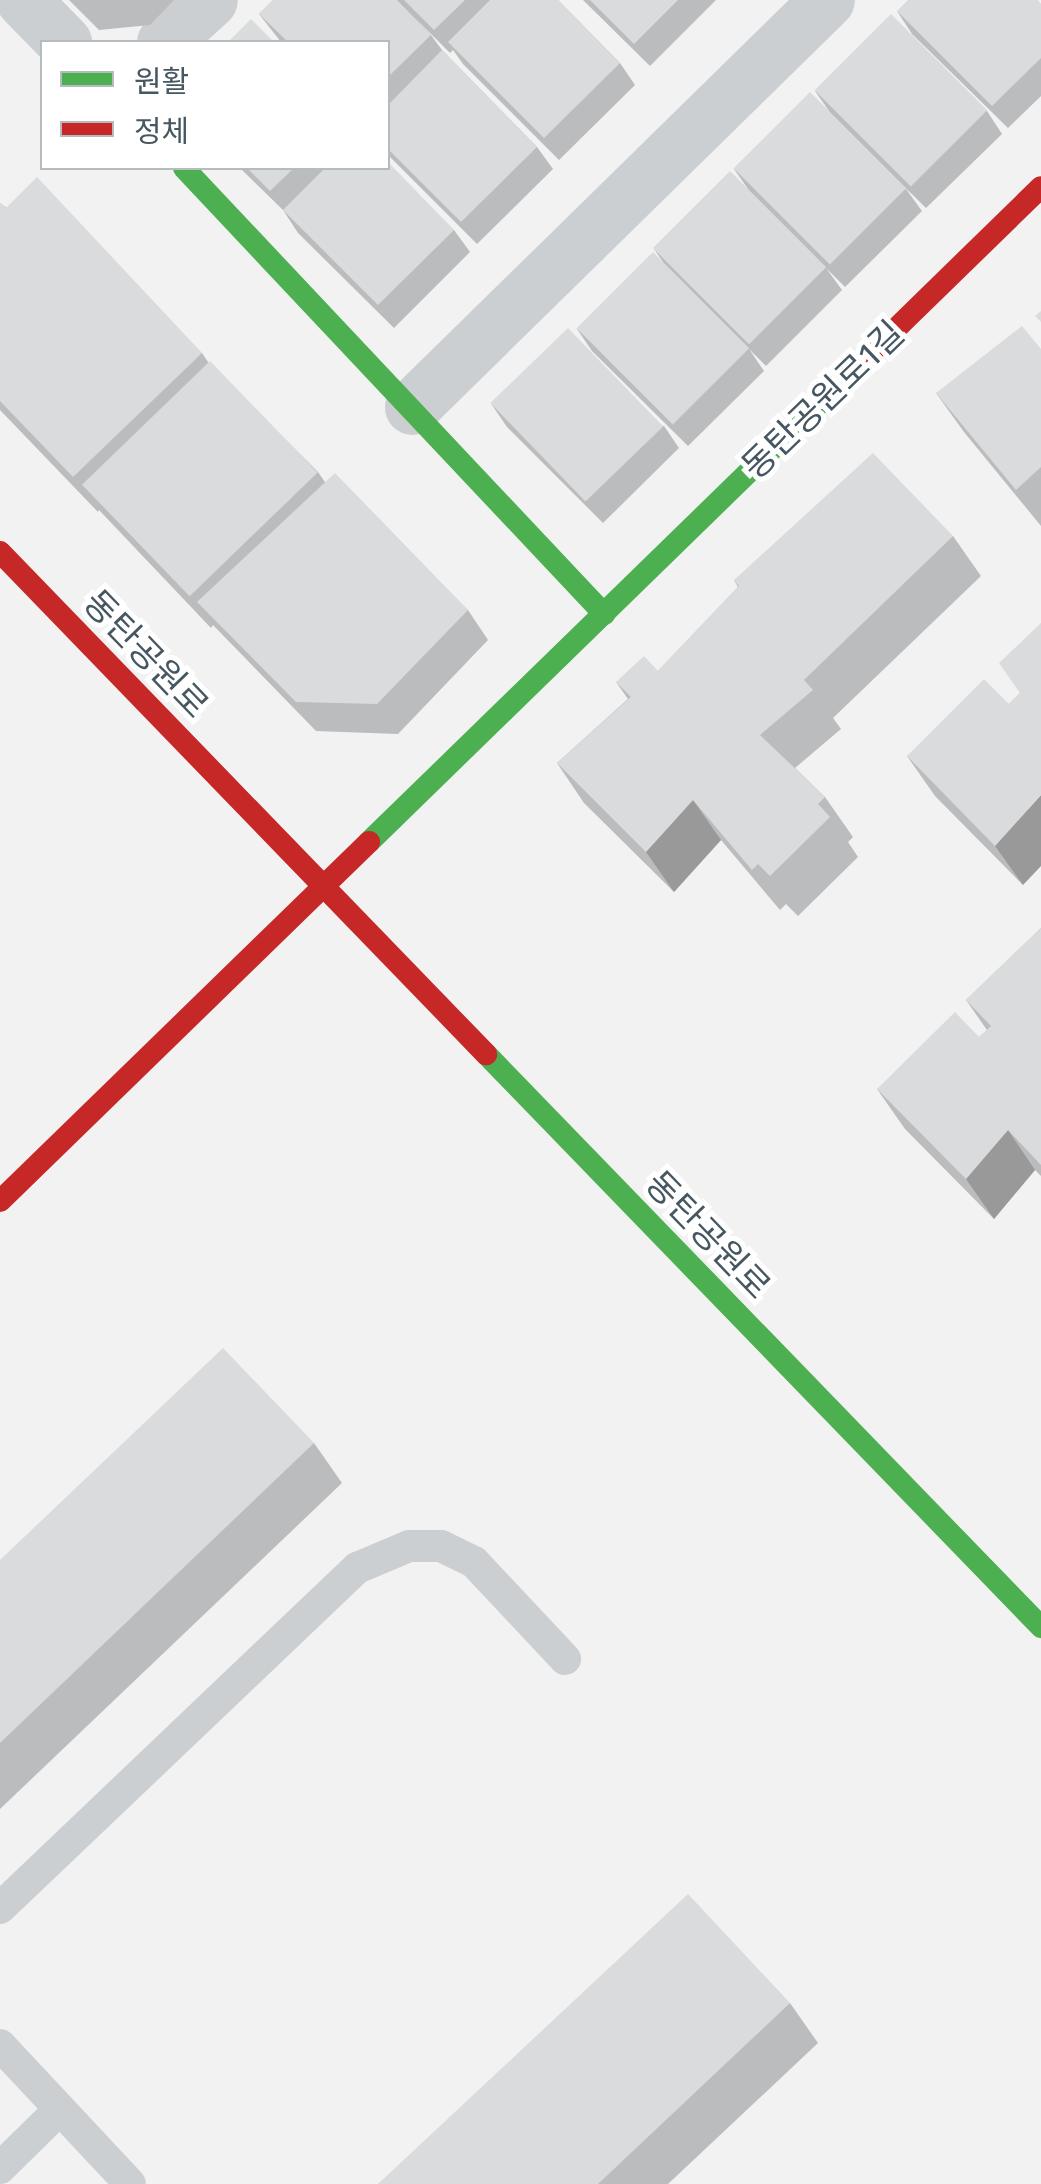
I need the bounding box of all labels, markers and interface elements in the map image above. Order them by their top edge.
legend [40,40,390,170]
text: 원활 [134,64,189,100]
text: 정체 [134,114,189,150]
street label: 동탄공원로1길 [733,313,913,487]
street label: 동탄공원로 [75,582,217,726]
street label: 동탄공원로 [637,1163,779,1307]

